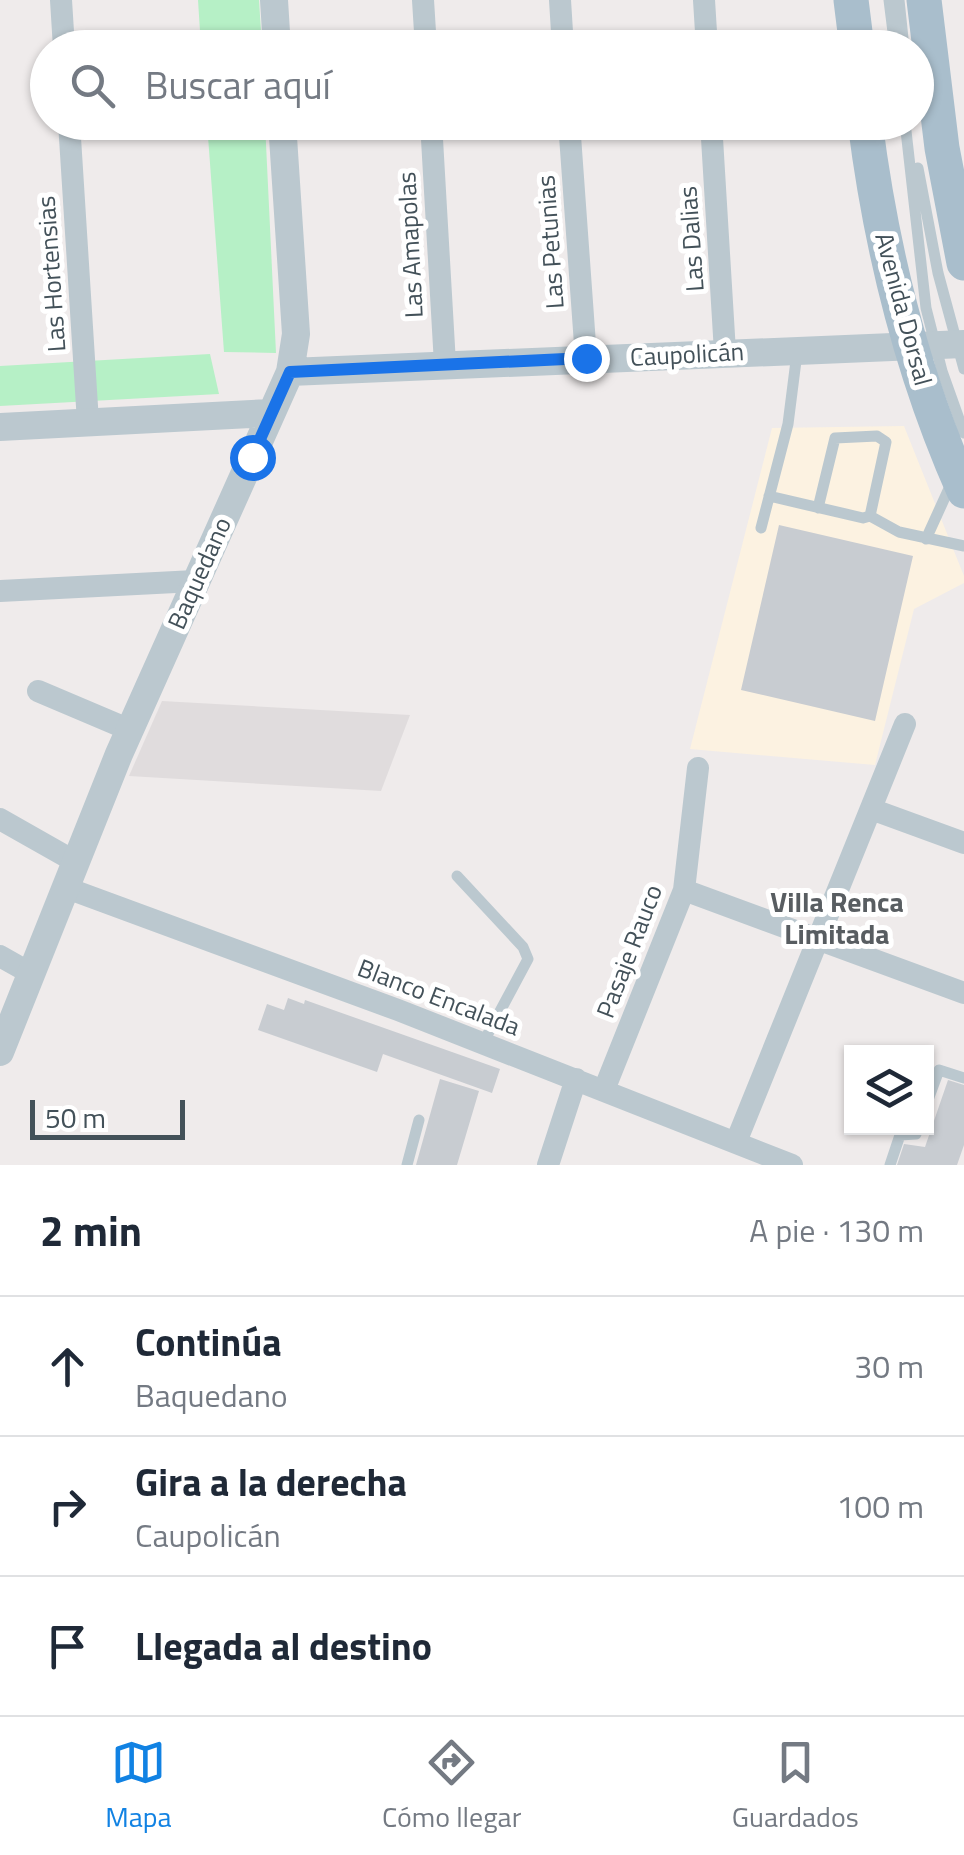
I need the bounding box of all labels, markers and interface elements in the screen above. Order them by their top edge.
search box [30,30,934,140]
text: Buscar aquí [145,56,331,114]
icon: search [65,58,120,113]
street label: Las Amapolas [387,171,433,319]
street label: Las Petunias [526,174,574,310]
street label: Las Dalias [668,185,714,293]
street label: Las Hortensias [27,195,75,353]
street label: Avenida Dorsal [865,228,943,390]
street label: Caupolicán [629,332,745,376]
route end [564,336,610,382]
route start [230,435,276,481]
street label: Baquedano [157,511,241,635]
street label: Pasaje Rauco [586,879,672,1023]
district label: Villa Renca Limitada [770,880,904,955]
street label: Blanco Encalada [352,949,526,1046]
map controls [844,1045,934,1135]
button: layers [844,1045,934,1135]
scale bar [30,1095,185,1140]
text: 50 m [45,1096,106,1139]
text: 2 min [40,1198,142,1262]
text: A pie · 130 m [749,1206,924,1254]
text: Continúa [135,1313,282,1371]
icon: ahead [40,1339,95,1394]
text: 30 m [854,1342,924,1390]
text: Baquedano [135,1371,288,1419]
text: Gira a la derecha [135,1453,407,1511]
icon: right [40,1479,95,1534]
text: 100 m [836,1482,924,1530]
text: Caupolicán [135,1511,281,1559]
text: Llegada al destino [135,1617,432,1675]
icon: arrive [40,1619,95,1674]
tab: Mapa [105,1735,172,1838]
tab: Cómo llegar [382,1735,521,1838]
tab: Guardados [732,1735,859,1838]

